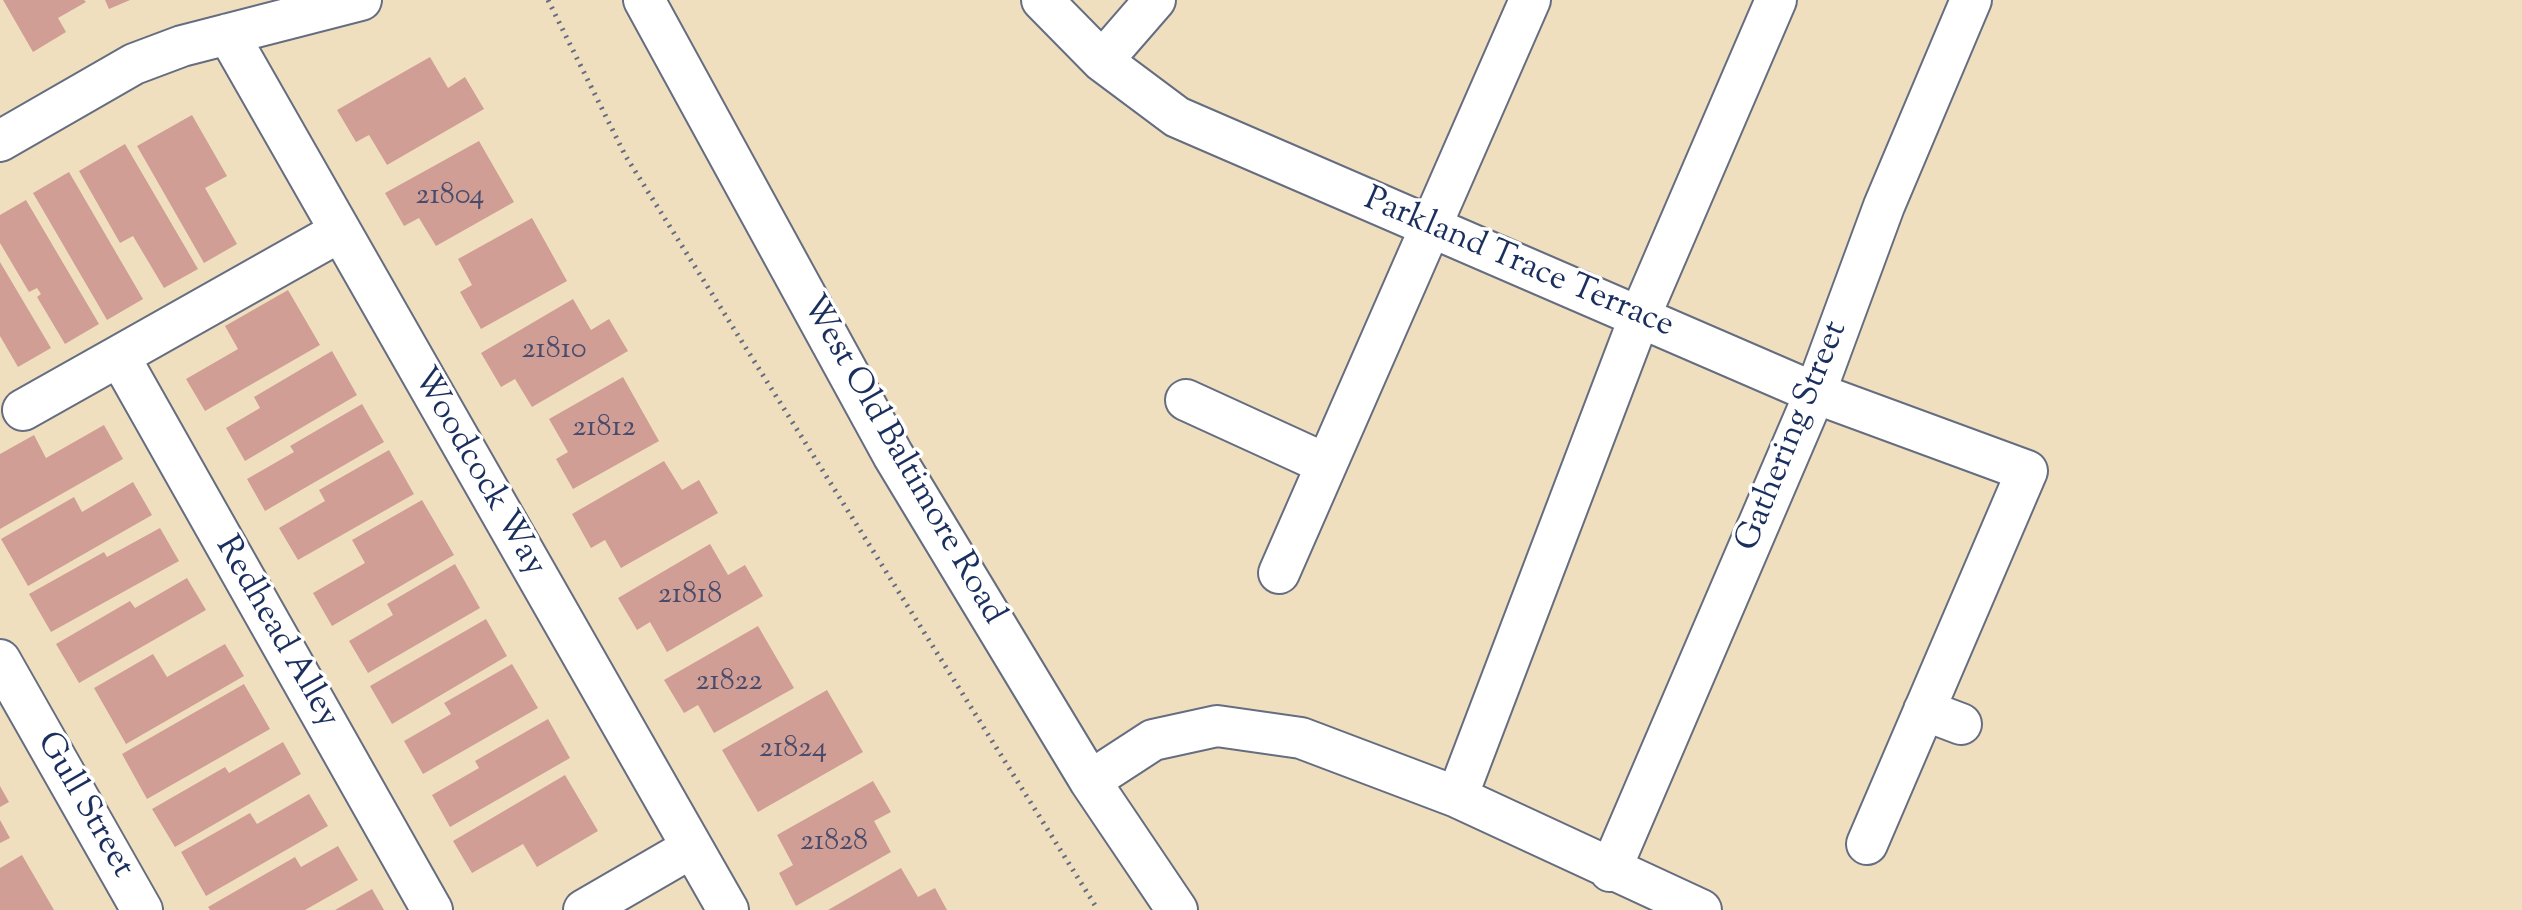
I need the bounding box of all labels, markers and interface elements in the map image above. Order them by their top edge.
house number: 21804 [416,180,484,216]
street label: Parkland Trace Terrace [1357,181,1679,349]
street label: West Old Baltimore Road [790,289,1012,633]
street label: Gathering Street [1729,316,1859,558]
house number: 21810 [521,334,587,370]
street label: Woodcock Way [401,362,553,584]
house number: 21812 [572,412,636,448]
street label: Redhead Alley [204,530,346,736]
house number: 21818 [658,579,722,615]
house number: 21822 [695,666,763,702]
street label: Gull Street [25,726,141,886]
house number: 21824 [759,733,827,769]
house number: 21828 [800,826,868,862]

